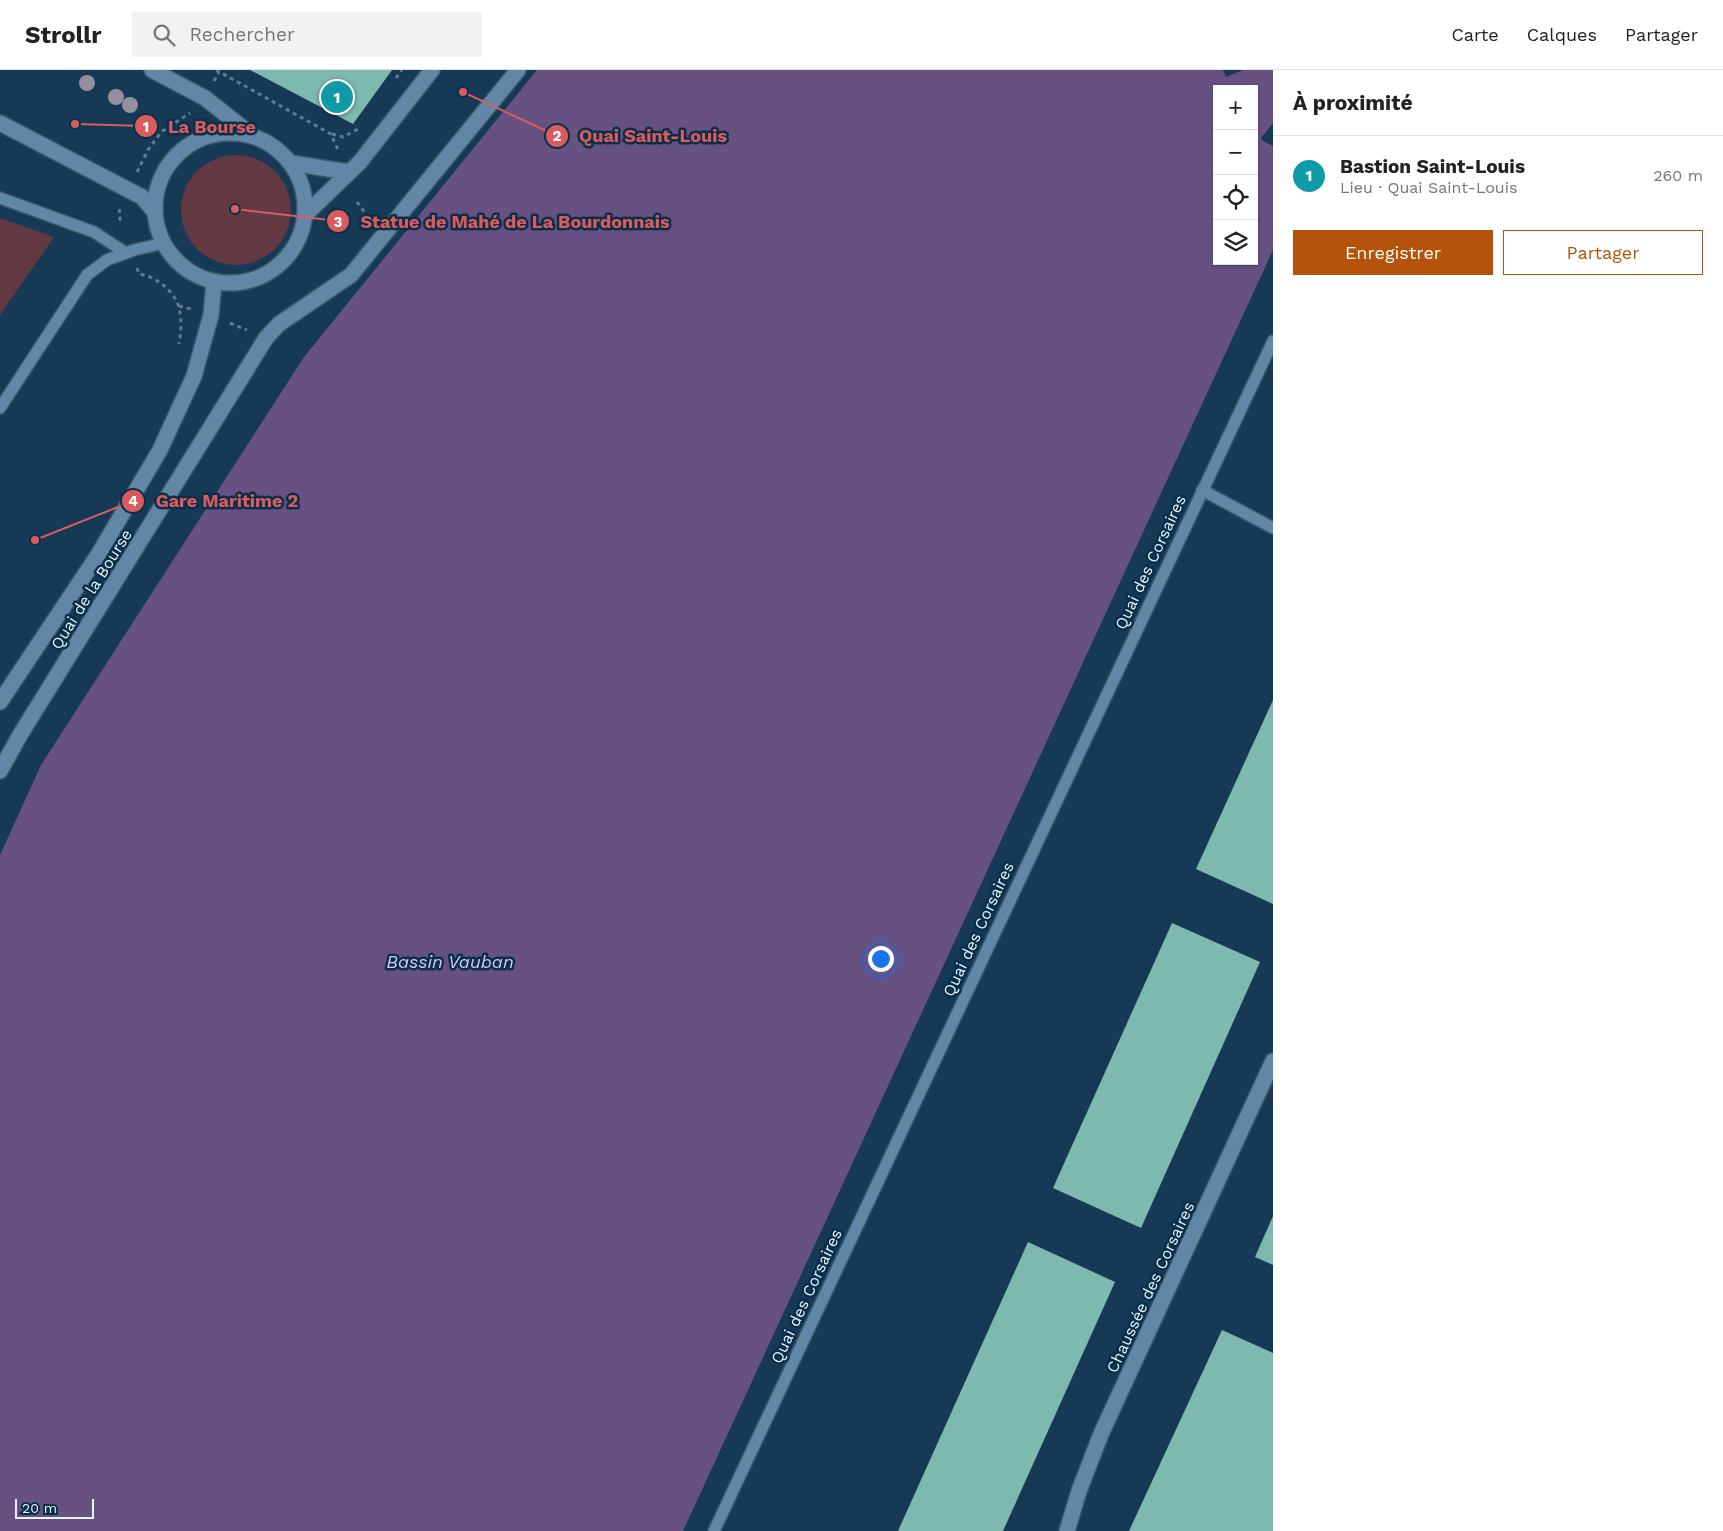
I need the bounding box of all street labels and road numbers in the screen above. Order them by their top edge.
street label: Quai des Corsaires [1111,492,1190,632]
street label: Quai de la Bourse [47,526,136,653]
street label: Quai des Corsaires [939,859,1018,999]
street label: Chaussée des Corsaires [1102,1199,1198,1376]
street label: Quai des Corsaires [767,1226,846,1366]

